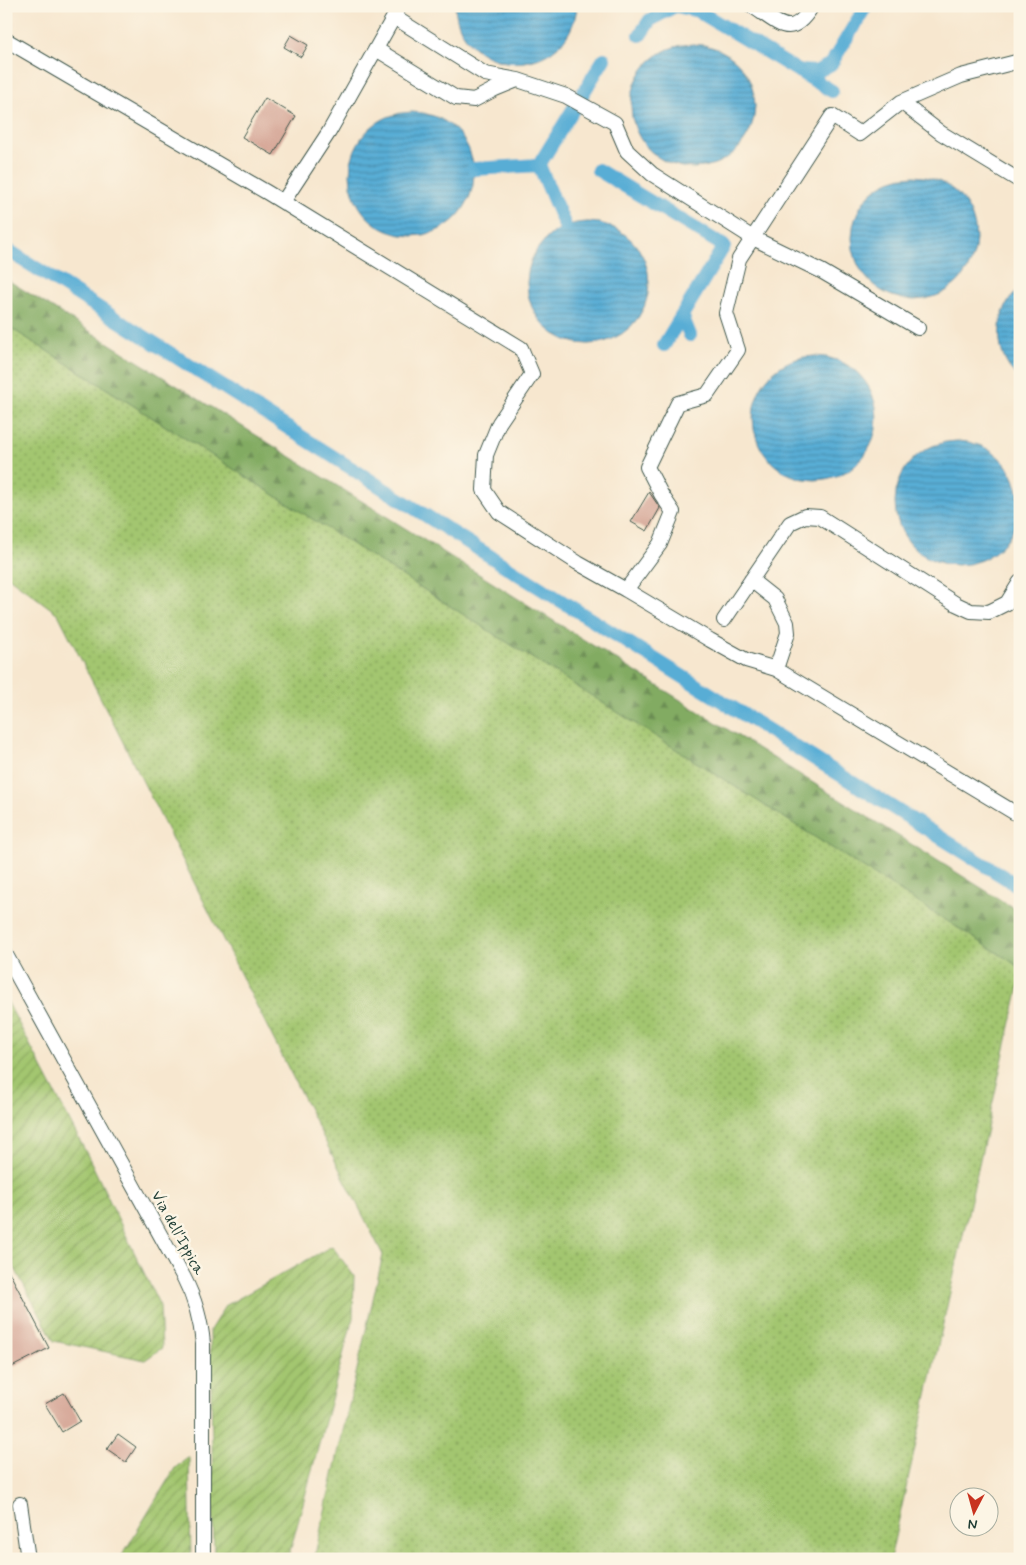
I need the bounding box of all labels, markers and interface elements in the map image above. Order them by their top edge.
street label: Via dell'Ippica [146,1187,210,1279]
north arrow [948,1488,998,1538]
text: N [967,1514,978,1533]

